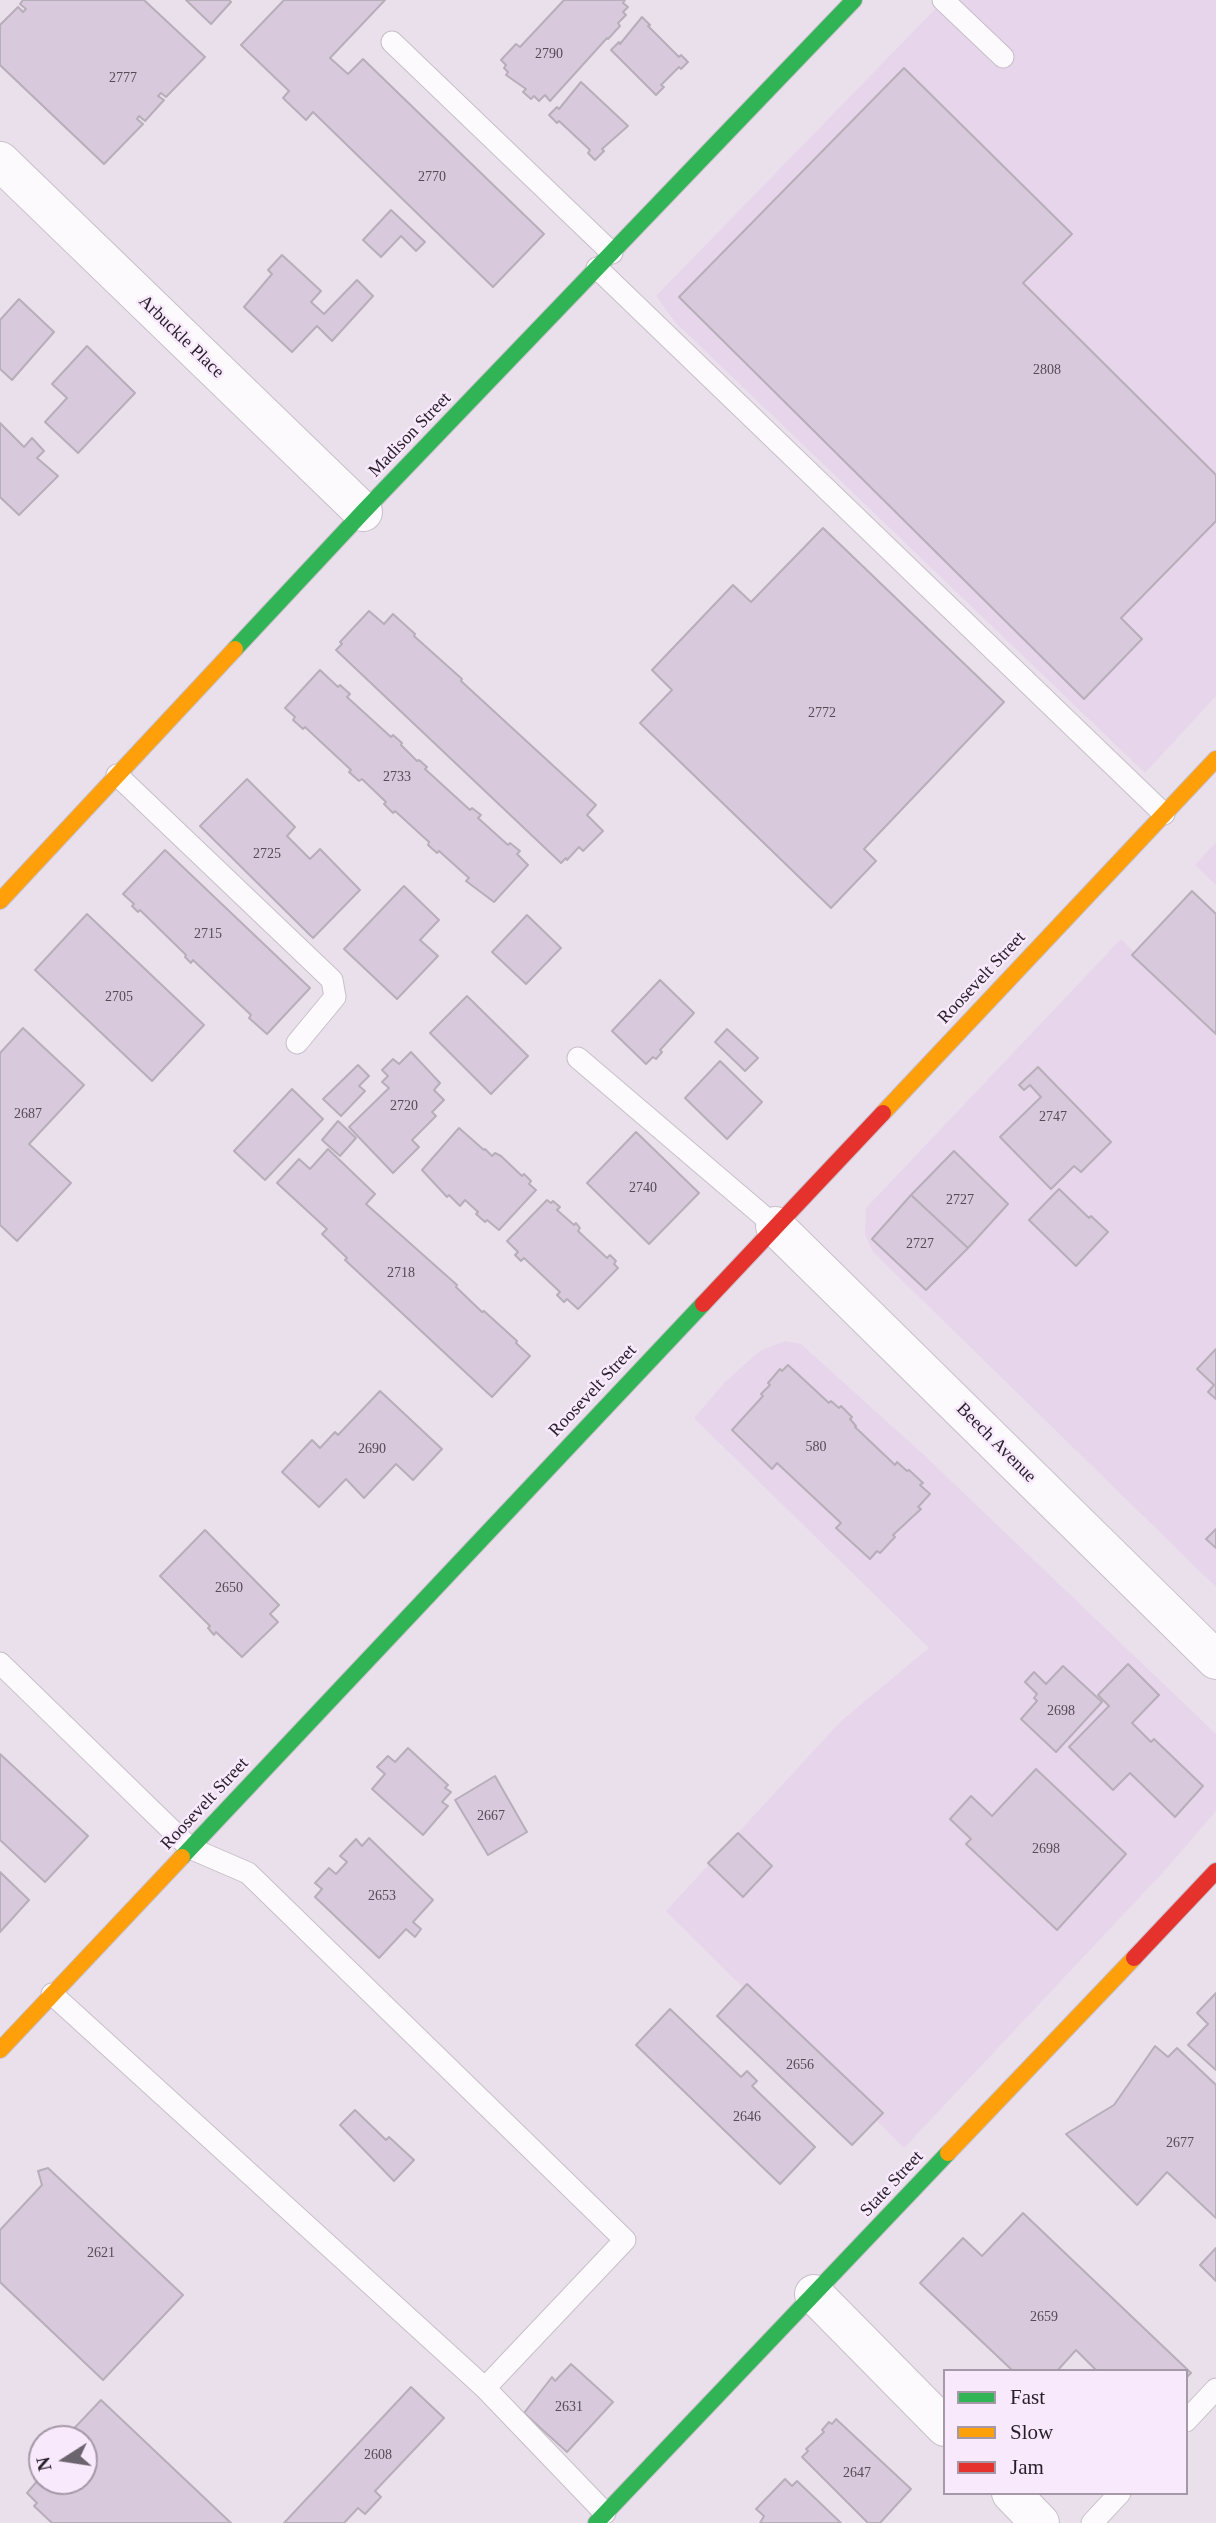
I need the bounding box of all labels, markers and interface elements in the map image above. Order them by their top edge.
house number: 2790 [535,46,563,62]
house number: 2777 [109,70,137,86]
house number: 2770 [418,169,446,185]
street label: Arbuckle Place [134,291,228,383]
house number: 2808 [1033,362,1061,378]
street label: Madison Street [364,388,456,482]
house number: 2772 [808,705,836,721]
house number: 2733 [383,769,411,785]
house number: 2725 [253,846,281,862]
house number: 2715 [194,926,222,942]
street label: Roosevelt Street [934,927,1030,1029]
house number: 2705 [105,989,133,1005]
house number: 2720 [390,1098,418,1114]
house number: 2687 [14,1106,42,1122]
house number: 2747 [1039,1109,1067,1125]
house number: 2740 [629,1180,657,1196]
house number: 2727 [946,1192,974,1208]
house number: 2727 [906,1236,934,1252]
house number: 2718 [387,1265,415,1281]
street label: Roosevelt Street [545,1340,641,1442]
street label: Beech Avenue [952,1399,1040,1487]
house number: 580 [806,1439,826,1455]
house number: 2690 [358,1441,386,1457]
house number: 2650 [215,1580,243,1596]
house number: 2698 [1047,1703,1075,1719]
street label: Roosevelt Street [157,1753,253,1855]
house number: 2667 [477,1808,505,1824]
house number: 2698 [1032,1841,1060,1857]
house number: 2653 [368,1888,396,1904]
house number: 2656 [786,2057,814,2073]
house number: 2646 [733,2109,761,2125]
house number: 2677 [1166,2135,1194,2151]
street label: State Street [856,2146,928,2222]
house number: 2621 [87,2245,115,2261]
house number: 2659 [1030,2309,1058,2325]
legend [943,2369,1188,2495]
text: Fast [1010,2385,1045,2409]
house number: 2631 [555,2399,583,2415]
text: Slow [1010,2420,1053,2444]
north arrow [28,2425,98,2495]
house number: 2608 [364,2447,392,2463]
text: N [32,2455,56,2473]
text: Jam [1010,2455,1044,2479]
house number: 2647 [843,2465,871,2481]

